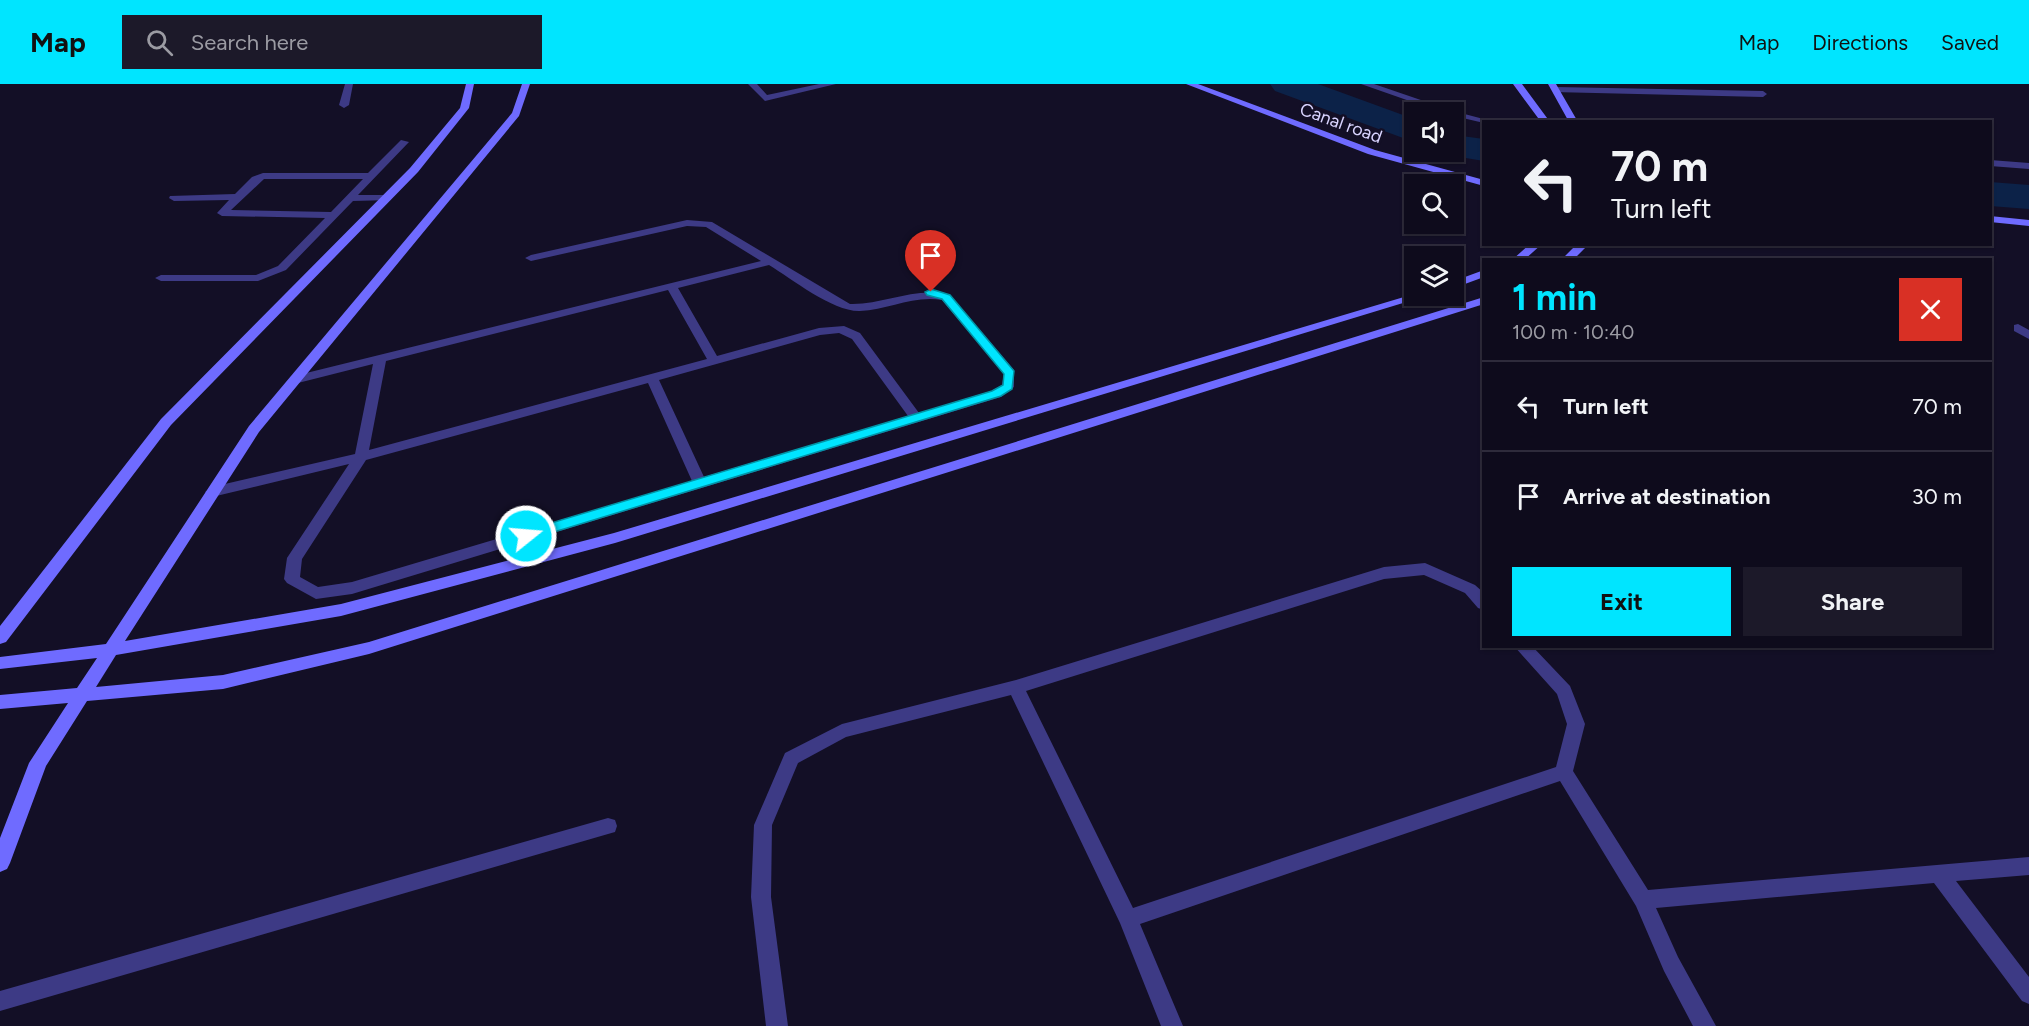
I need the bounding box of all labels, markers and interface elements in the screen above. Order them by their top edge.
search box [122,15,542,69]
text: Map [30,25,86,59]
icon: search [143,26,176,59]
text: Search here [191,29,308,56]
text: Map [1738,30,1779,55]
text: Directions [1812,30,1908,55]
text: Saved [1941,30,1999,55]
street label: Canal road [1297,98,1385,148]
map controls [1404,102,1464,306]
button: sound [1404,102,1464,162]
text: 70 m [1611,141,1708,192]
icon: left [1512,144,1590,222]
button: search [1404,174,1464,234]
text: Turn left [1611,192,1711,225]
pin [905,230,956,292]
icon: arrive [914,239,947,272]
button: layers [1404,246,1464,306]
text: 1 min [1512,276,1597,319]
button: close [1899,278,1962,341]
text: 100 m · 10:40 [1512,320,1634,344]
icon: left [1512,390,1545,423]
text: Turn left [1563,393,1649,420]
text: 70 m [1912,393,1962,420]
icon: arrive [1512,480,1545,513]
text: Arrive at destination [1563,483,1771,510]
text: 30 m [1912,483,1962,510]
position arrow [494,504,558,568]
button: Exit [1512,567,1731,636]
button: Share [1743,567,1962,636]

